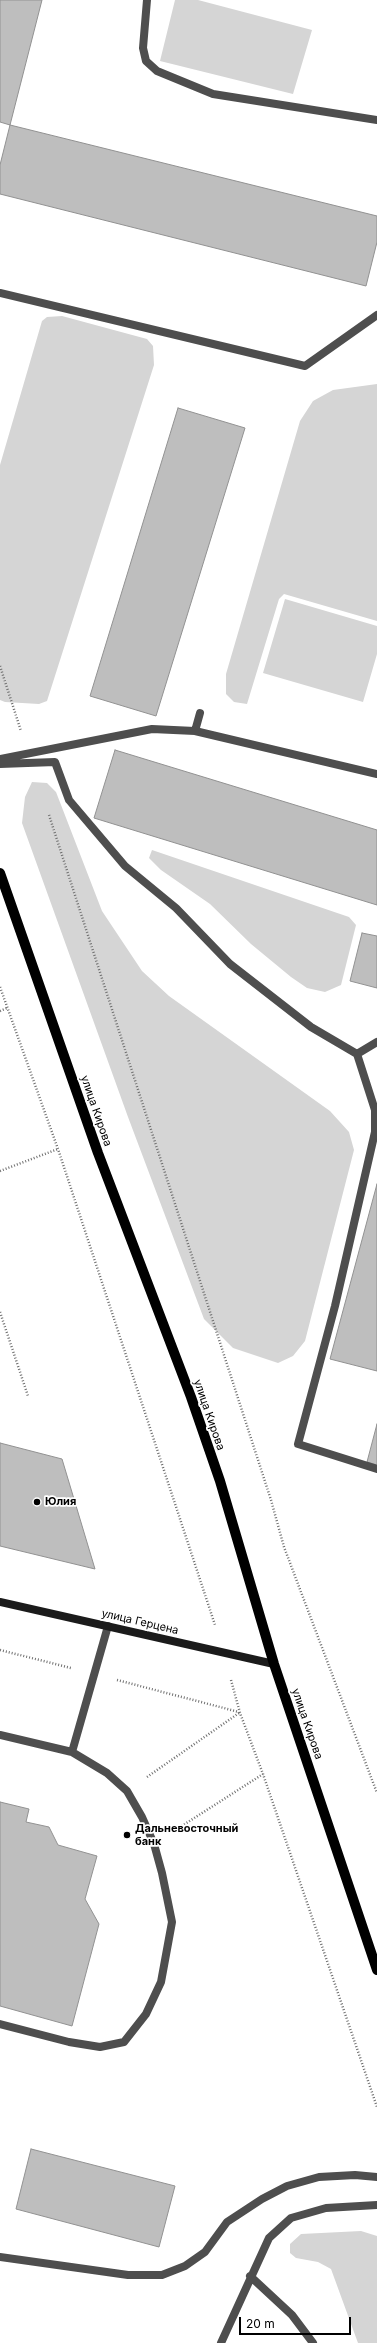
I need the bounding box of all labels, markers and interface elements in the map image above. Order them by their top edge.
street label: улица Кирова [78,1074,114,1148]
street label: улица Кирова [191,1378,227,1452]
place label: Юлия [45,1495,76,1509]
marker: Юлия [32,1497,42,1507]
street label: улица Герцена [100,1607,180,1637]
street label: улица Кирова [289,1687,325,1761]
place label: Дальневосточный банк [135,1822,238,1848]
marker: Дальневосточный банк [122,1830,132,1840]
scale bar [241,2309,353,2335]
text: 20 m [246,2316,275,2331]

